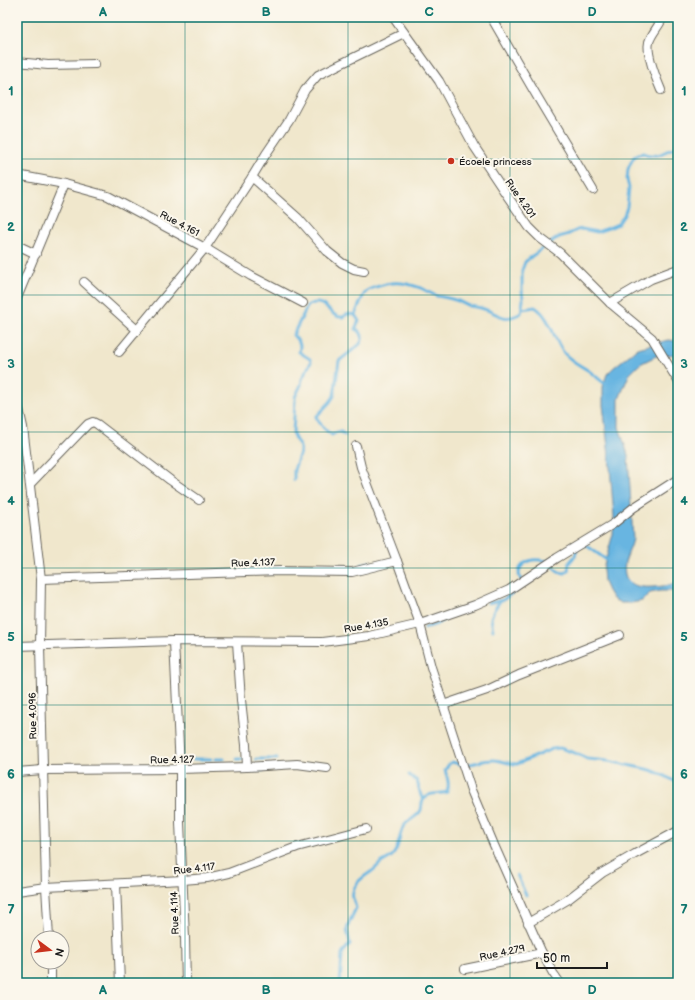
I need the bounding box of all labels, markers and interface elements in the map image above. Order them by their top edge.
text: A [98,4,107,20]
text: B [261,4,271,20]
text: C [424,4,434,20]
text: D [587,4,597,20]
text: 1 [8,83,14,99]
text: 1 [681,83,687,99]
marker: Écoele princess [446,156,456,166]
place label: Écoele princess [459,156,532,168]
street label: Rue 4.201 [502,177,538,221]
street label: Rue 4.161 [158,208,202,239]
text: 2 [7,219,15,235]
text: 2 [680,219,688,235]
text: 3 [7,356,15,372]
text: 3 [680,356,688,372]
text: 4 [7,493,15,509]
text: 4 [680,493,688,509]
street label: Rue 4.137 [231,556,275,570]
street label: Rue 4.135 [343,616,390,636]
text: 5 [7,629,15,645]
text: 5 [680,629,688,645]
street label: Rue 4.096 [27,692,39,740]
street label: Rue 4.127 [150,754,194,766]
text: 6 [7,766,15,782]
text: 6 [680,766,688,782]
street label: Rue 4.117 [173,860,216,878]
street label: Rue 4.114 [168,891,182,935]
text: 7 [7,902,15,918]
text: 7 [680,902,688,918]
north arrow [30,930,70,970]
street label: Rue 4.279 [478,942,526,964]
scale bar [537,944,607,970]
text: N [52,947,67,958]
text: 50 m [543,951,570,966]
text: A [98,982,107,998]
text: B [261,982,271,998]
text: C [424,982,434,998]
text: D [587,982,597,998]

